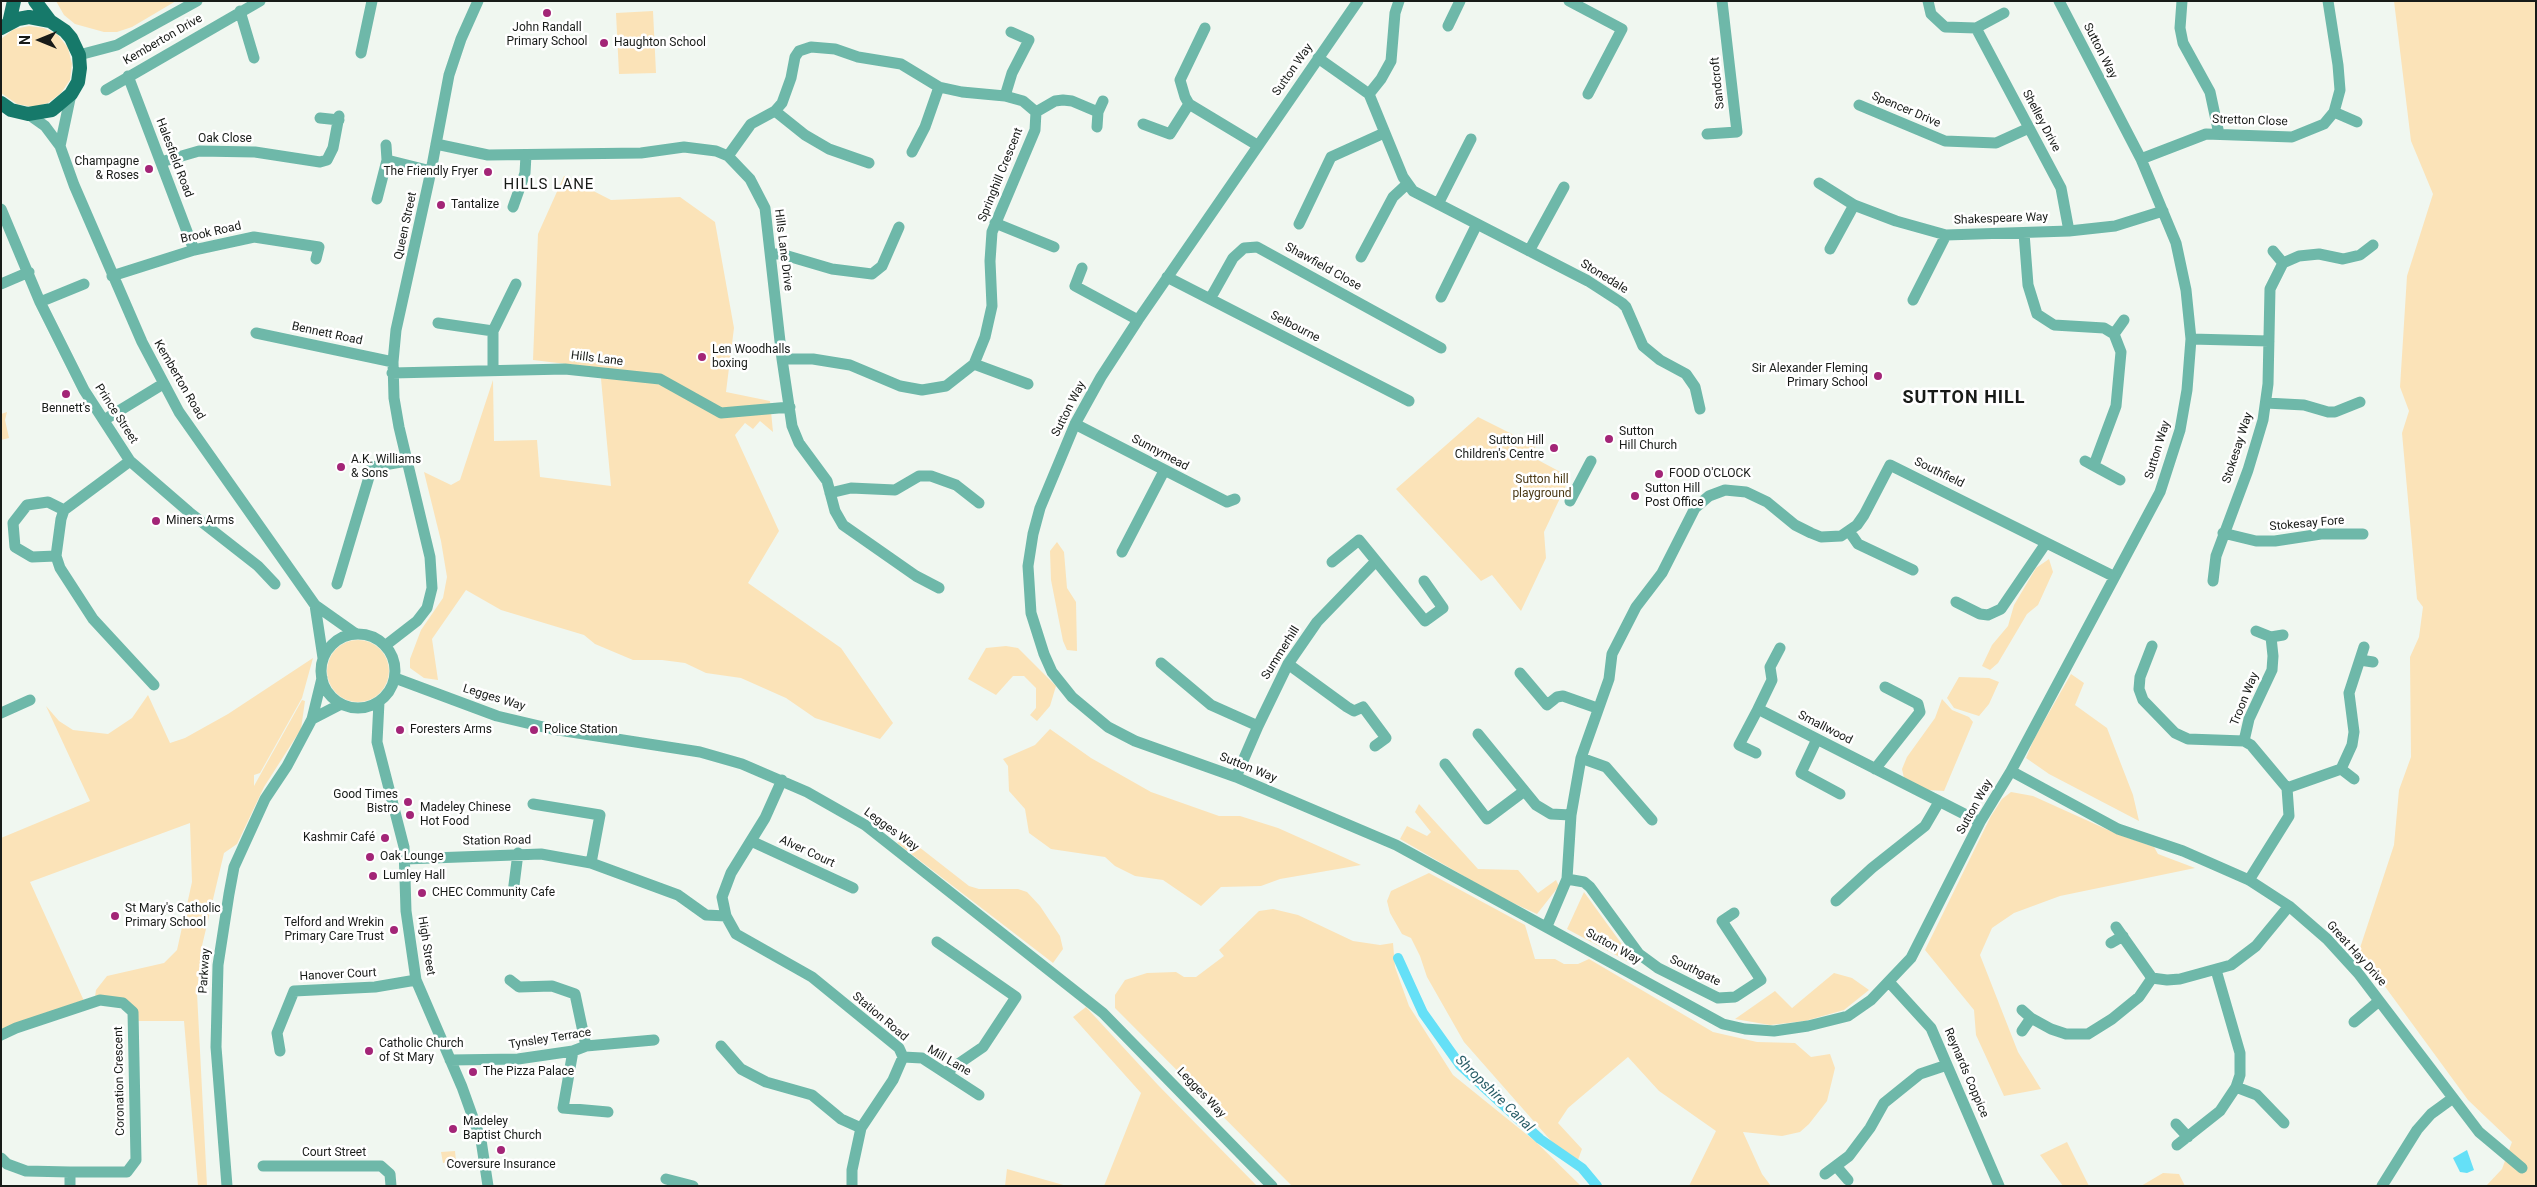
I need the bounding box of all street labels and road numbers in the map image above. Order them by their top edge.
street label: Kemberton Drive [121,12,205,68]
street label: Sutton Way [2080,21,2120,81]
street label: Sutton Way [1270,41,1316,99]
street label: Sandcroft [1708,56,1728,110]
street label: Shelley Drive [2019,88,2063,154]
street label: Spencer Drive [1869,89,1943,131]
street label: Stretton Close [2212,112,2288,130]
street label: Halesfield Road [152,116,196,200]
street label: Springhill Crescent [976,126,1026,224]
street label: Oak Close [198,132,252,146]
street label: Queen Street [392,191,420,261]
street label: Hills Lane Drive [771,208,795,292]
street label: Shakespeare Way [1954,210,2048,228]
street label: Brook Road [179,219,243,247]
street label: Shawfield Close [1282,240,1364,294]
street label: Stonedale [1578,257,1630,297]
street label: Selbourne [1268,308,1322,346]
street label: Bennett Road [290,319,364,349]
street label: Kemberton Road [150,338,208,422]
street label: Hills Lane [570,349,624,369]
street label: Sutton Way [1049,379,1089,439]
street label: Prince Street [91,381,141,447]
street label: Stokesay Way [2220,411,2256,485]
street label: Sutton Way [2142,419,2174,481]
street label: Sunnymead [1129,432,1191,474]
street label: Southfield [1912,455,1966,491]
street label: Stokesay Fore [2269,514,2345,534]
street label: Summerhill [1259,623,1303,683]
street label: Troon Way [2228,670,2262,728]
street label: Legges Way [461,682,527,714]
street label: Smallwood [1795,708,1855,748]
street label: Sutton Way [1217,750,1279,786]
street label: Sutton Way [1954,777,1996,837]
street label: Legges Way [861,805,921,855]
street label: Station Road [463,833,531,849]
street label: Alver Court [777,833,837,871]
street label: High Street [414,916,438,976]
street label: Great Hay Drive [2323,919,2389,989]
street label: Sutton Way [1583,926,1643,968]
street label: Parkway [196,948,214,994]
street label: Southgate [1667,953,1723,989]
street label: Hanover Court [299,966,377,984]
street label: Station Road [849,990,911,1044]
street label: Tynsley Terrace [508,1025,592,1053]
street label: Coronation Crescent [112,1026,128,1136]
street label: Reynards Coppice [1941,1026,1991,1120]
street label: Mill Lane [925,1043,973,1079]
street label: Legges Way [1173,1065,1229,1121]
street label: Court Street [302,1146,366,1160]

